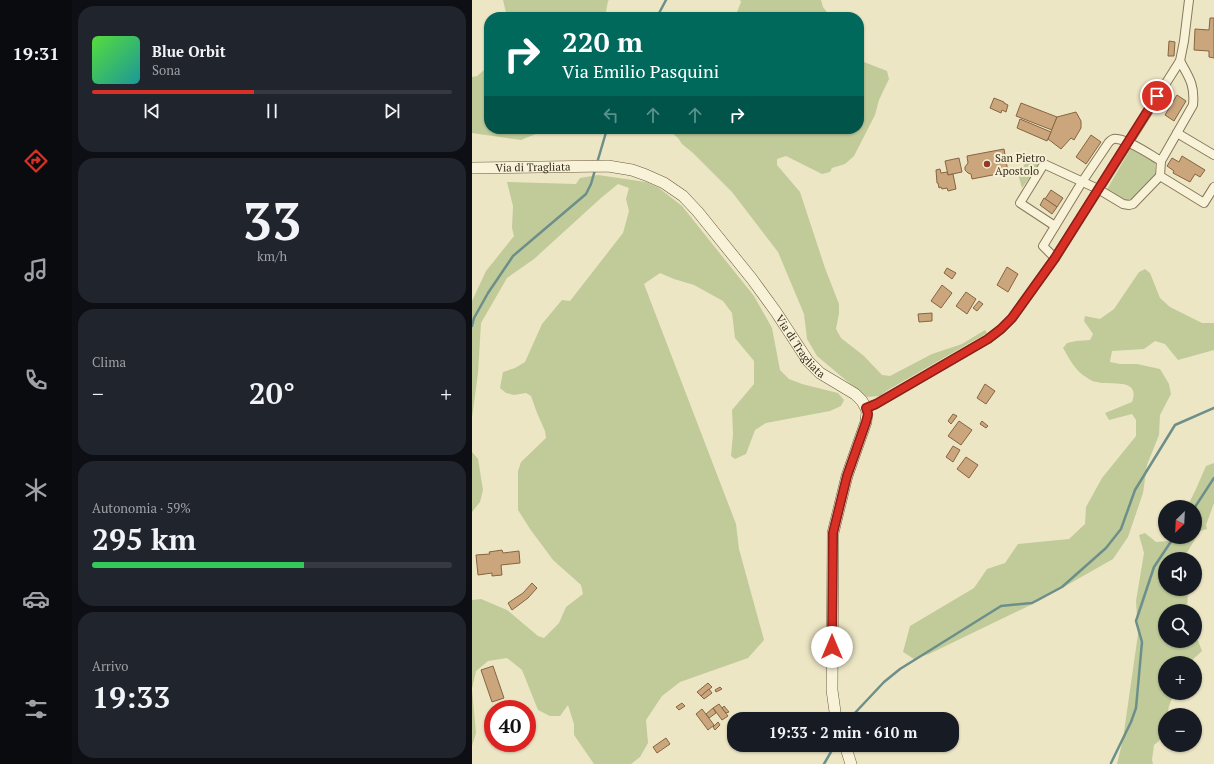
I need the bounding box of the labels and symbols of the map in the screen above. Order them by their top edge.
pin [1140,79,1174,113]
place label: San Pietro Apostolo [995,151,1045,178]
marker: San Pietro Apostolo [982,159,992,169]
street label: Via di Tragliata [495,160,571,175]
street label: Via di Tragliata [773,312,828,381]
north arrow [1158,500,1202,544]
position arrow [811,626,853,668]
speed limit sign: 40 [484,700,536,752]

